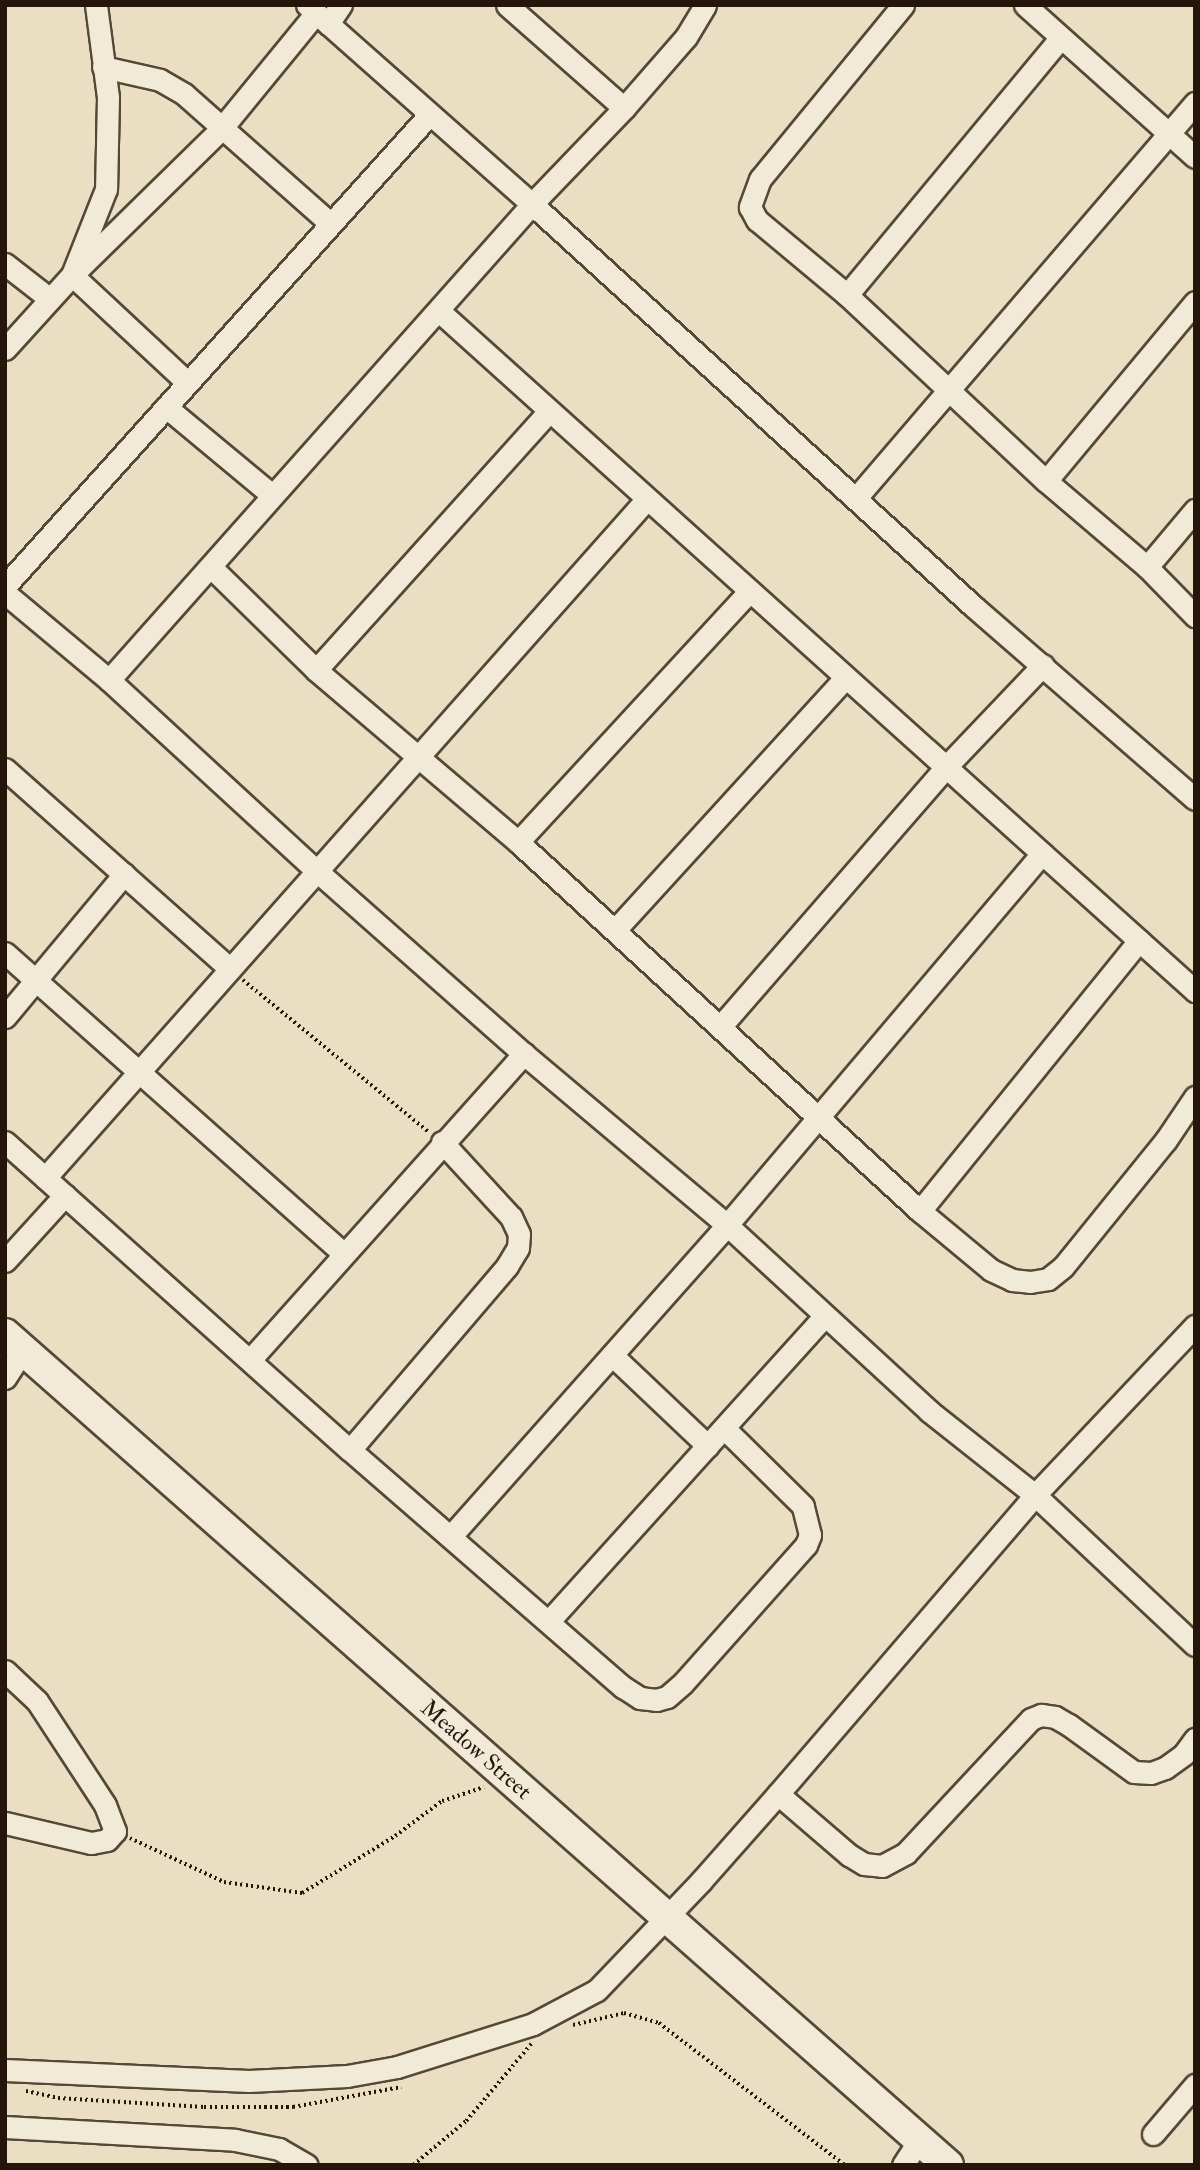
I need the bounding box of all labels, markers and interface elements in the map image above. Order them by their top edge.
street label: Meadow Street [415,1694,537,1806]

